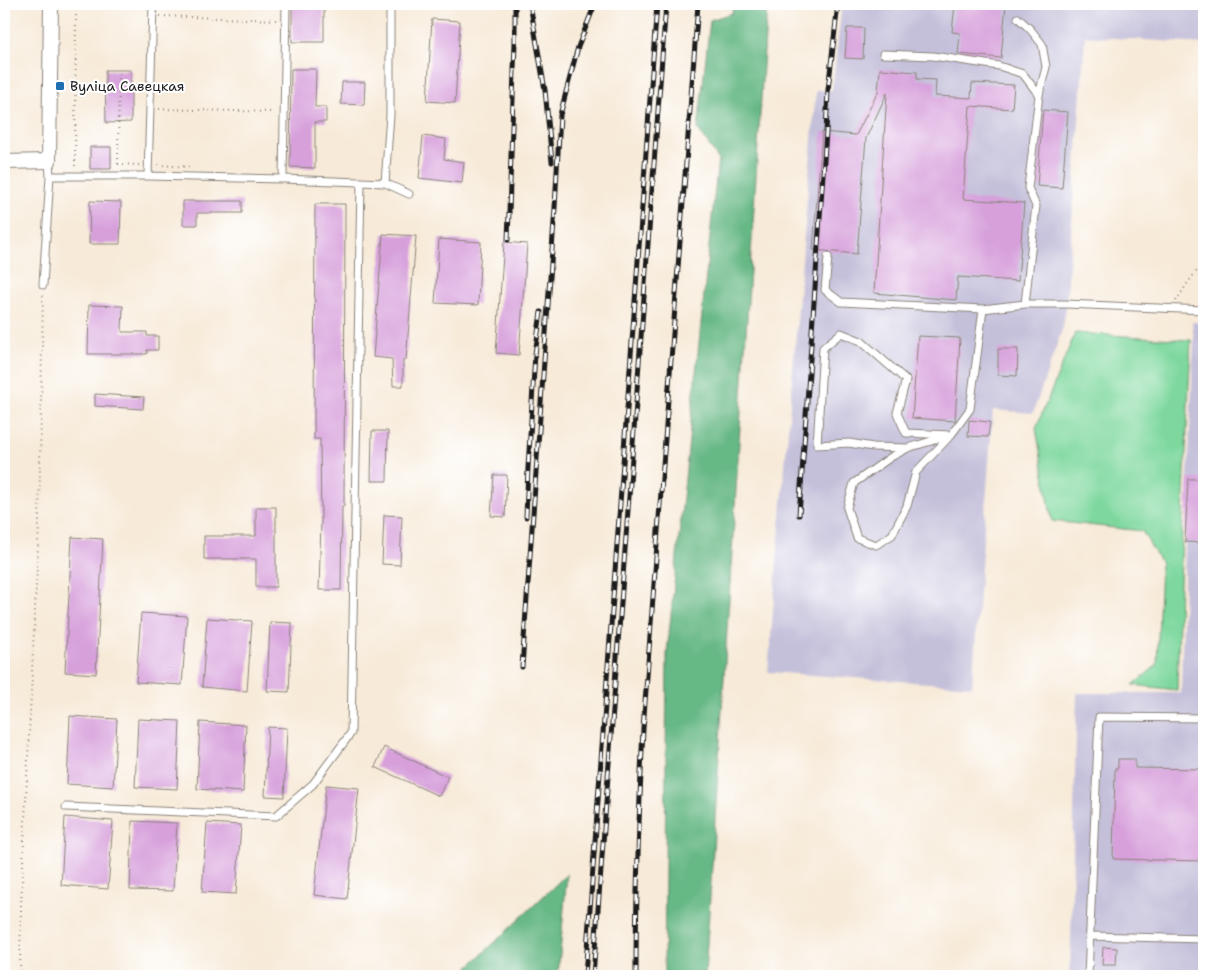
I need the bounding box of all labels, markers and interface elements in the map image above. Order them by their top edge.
place label: Вуліца Савецкая [70,77,185,95]
marker: Вуліца Савецкая [54,80,66,92]

